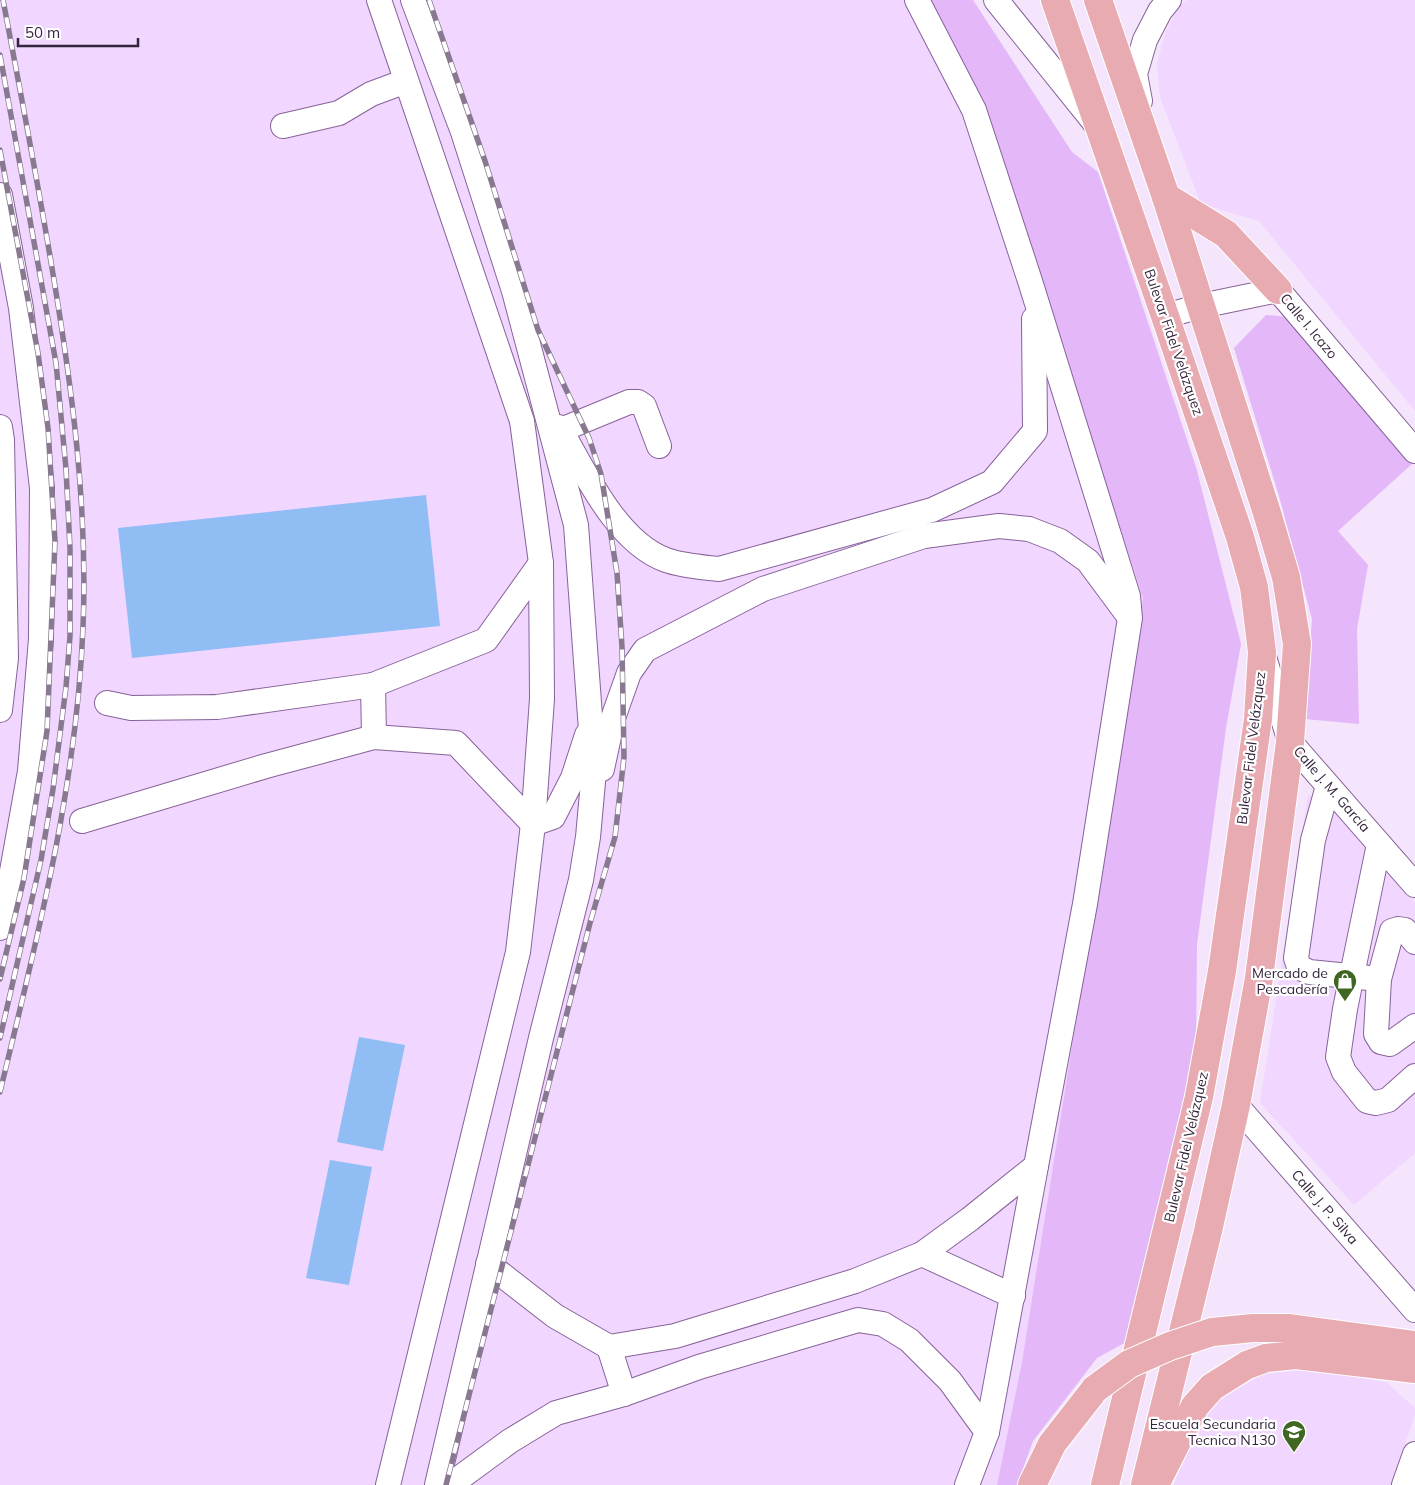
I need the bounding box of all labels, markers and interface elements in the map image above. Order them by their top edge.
scale bar [18,15,138,47]
text: 50 m [25,23,60,42]
street label: Bulevar Fidel Velázquez [1140,266,1208,418]
street label: Calle I. Icazo [1276,290,1342,362]
street label: Bulevar Fidel Velázquez [1233,671,1269,825]
street label: Calle J. M. García [1290,742,1374,836]
place label: Mercado de Pescadería [1252,964,1328,998]
shop icon: Mercado de Pescadería [1332,968,1358,1002]
street label: Bulevar Fidel Velázquez [1160,1070,1212,1224]
street label: Calle J. P. Silva [1288,1166,1362,1248]
place label: Escuela Secundaria Tecnica N130 [1150,1415,1276,1449]
school or university icon: Escuela Secundaria Tecnica N130 [1281,1419,1307,1453]

